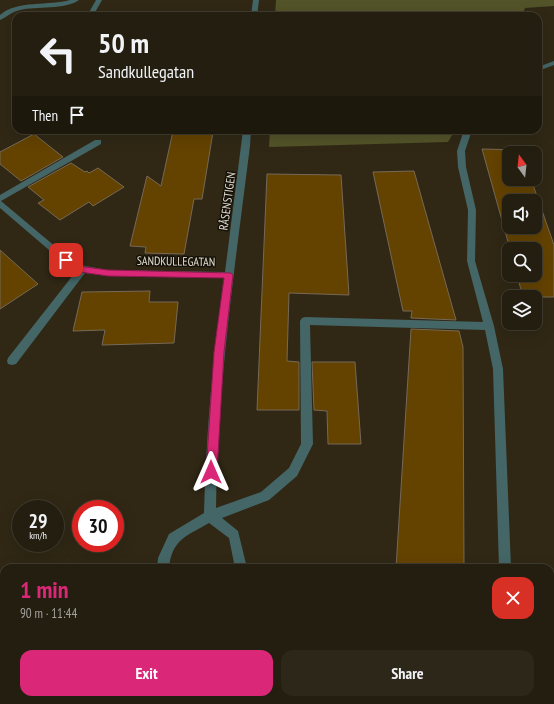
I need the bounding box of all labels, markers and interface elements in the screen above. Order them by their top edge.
text: 50 m [98,24,149,61]
icon: left [32,28,84,80]
text: Sandkullegatan [98,60,194,83]
icon: arrive [66,104,88,126]
text: Then [32,106,58,125]
north arrow [502,146,542,186]
map controls [502,146,542,330]
street label: RÅSENSTIGEN [215,171,239,231]
button: sound [502,194,542,234]
button: search [502,242,542,282]
pin [49,243,83,277]
icon: arrive [55,249,77,271]
street label: SANDKULLEGATAN [137,253,215,269]
button: layers [502,290,542,330]
position arrow [190,451,232,493]
speed limit sign: 30 [72,500,124,552]
text: 29 [28,508,48,534]
text: km/h [29,529,47,542]
text: 1 min [20,574,68,605]
button: close [492,577,534,619]
text: 90 m · 11:44 [20,605,77,622]
button: Exit [20,650,273,696]
button: Share [281,650,534,696]

